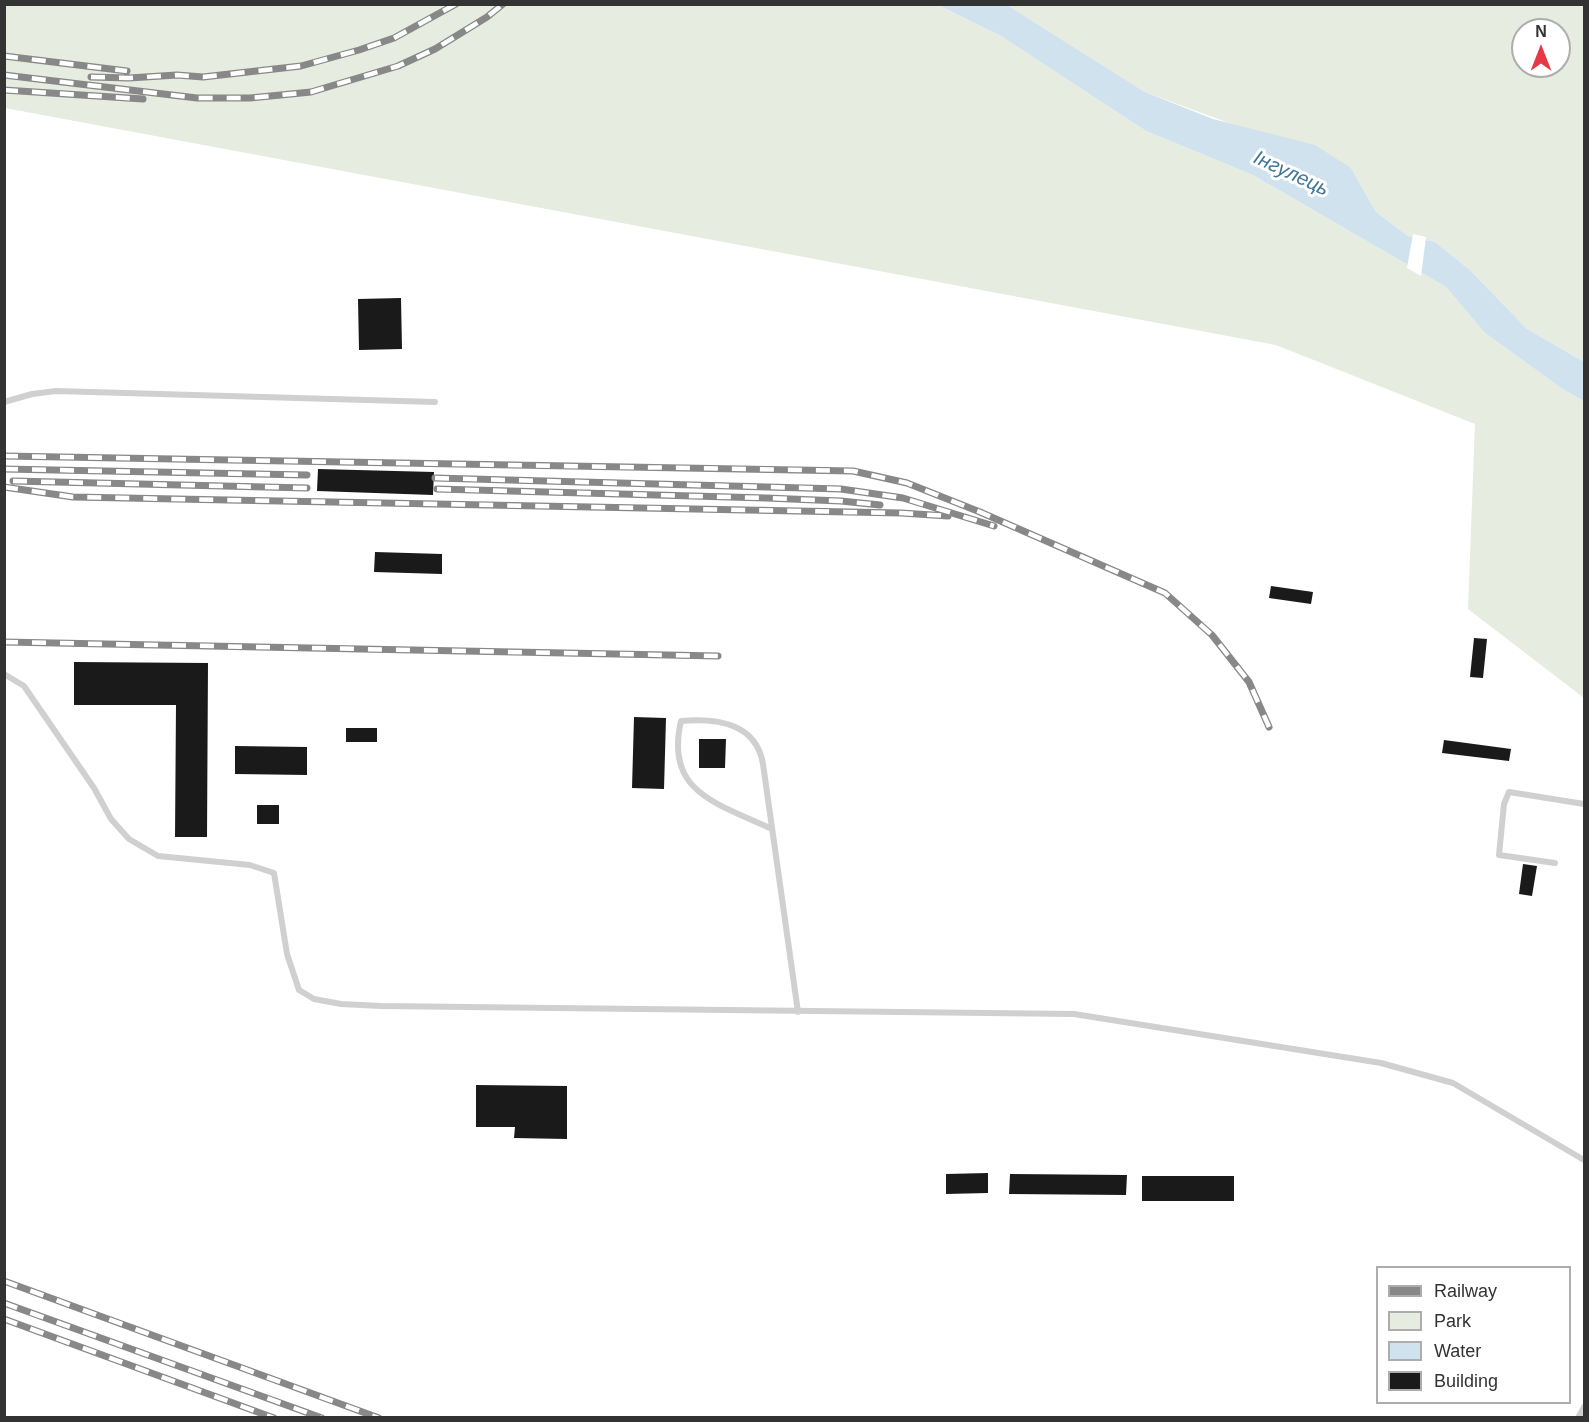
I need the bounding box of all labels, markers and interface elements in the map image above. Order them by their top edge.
north arrow [1511,18,1571,78]
text: N [1535,23,1547,40]
water label: Інгулець [1249,146,1333,202]
legend [1376,1266,1571,1404]
text: Railway [1434,1281,1497,1301]
text: Park [1434,1311,1471,1331]
text: Water [1434,1341,1481,1361]
text: Building [1434,1371,1498,1391]

